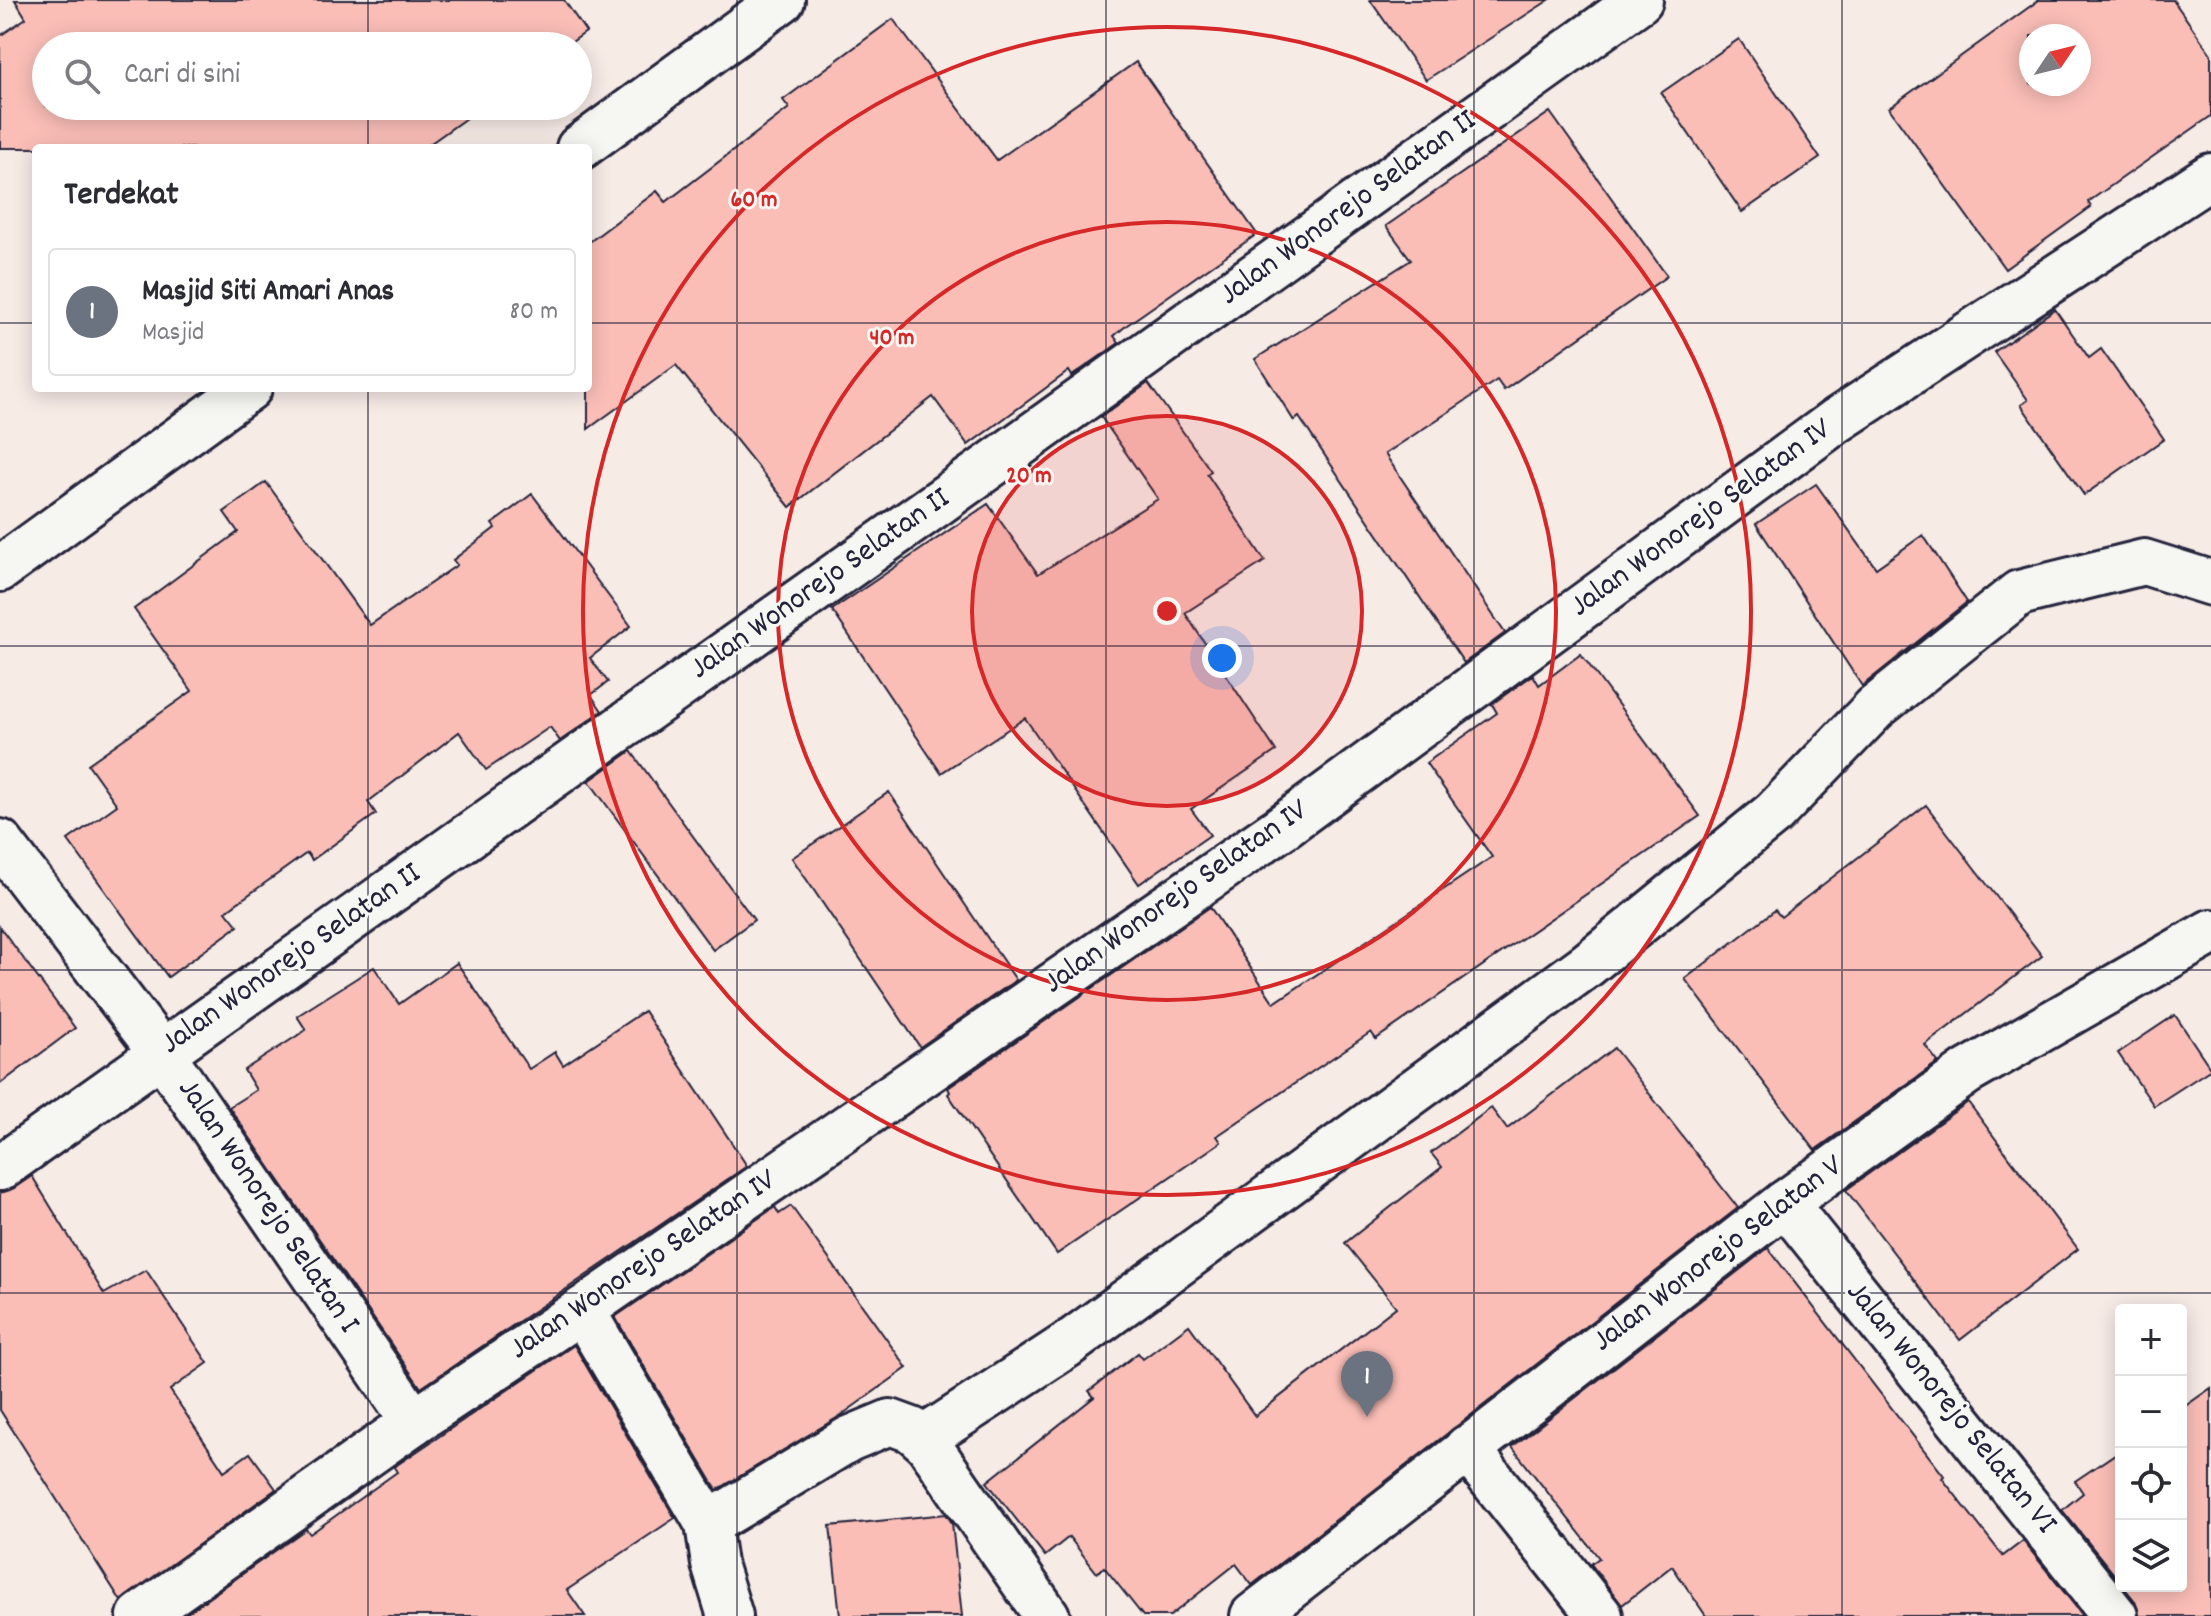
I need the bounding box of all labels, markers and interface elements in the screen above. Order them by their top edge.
north arrow [2019,24,2091,96]
search box [32,32,592,120]
icon: search [60,54,104,98]
text: Cari di sini [124,55,240,98]
street label: Jalan Wonorejo Selatan II [1211,100,1487,318]
text: Terdekat [64,172,179,221]
text: 60 m [731,184,777,218]
text: Masjid Siti Amari Anas [142,272,394,315]
text: 1 [89,294,95,331]
text: 80 m [510,294,558,331]
text: Masjid [142,315,204,352]
text: 40 m [869,322,915,356]
street label: Jalan Wonorejo Selatan IV [1561,408,1843,630]
text: 20 m [1006,460,1052,494]
street label: Jalan Wonorejo Selatan II [681,478,961,692]
centre of rings [1153,597,1181,625]
your location [1202,638,1242,678]
street label: Jalan Wonorejo Selatan IV [1035,789,1319,1007]
street label: Jalan Wonorejo Selatan II [152,853,432,1067]
street label: Jalan Wonorejo Selatan I [164,1070,370,1344]
street label: Jalan Wonorejo Selatan V [1584,1145,1855,1365]
street label: Jalan Wonorejo Selatan IV [501,1159,788,1373]
street label: Jalan Wonorejo Selatan VI [1833,1273,2067,1546]
map controls [2115,1304,2187,1592]
button: + [2115,1304,2187,1376]
pin: 1 [1341,1351,1393,1417]
button: − [2115,1376,2187,1448]
button: locate [2115,1448,2187,1520]
button: layers [2115,1520,2187,1592]

